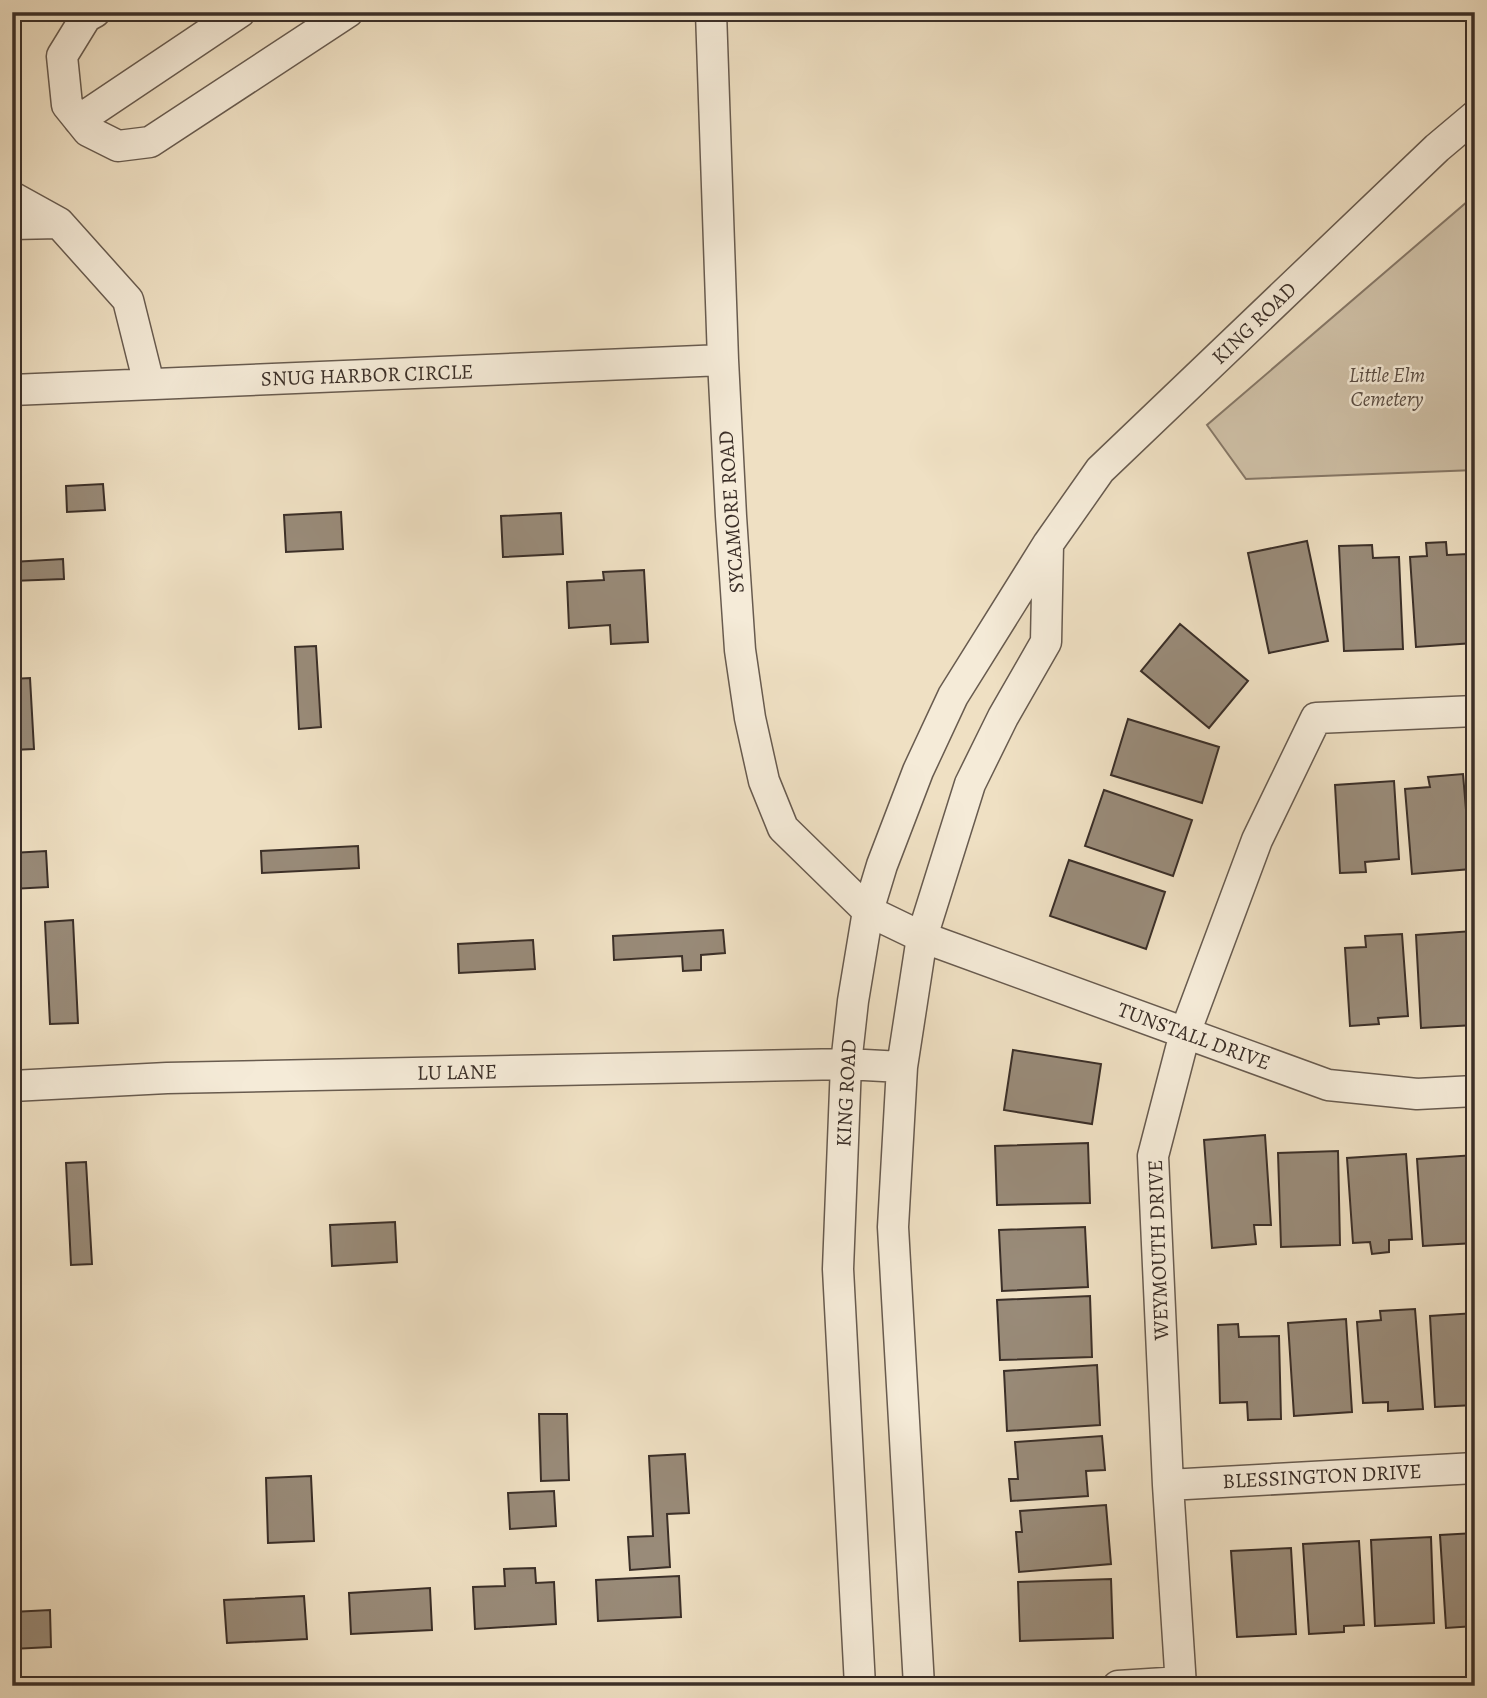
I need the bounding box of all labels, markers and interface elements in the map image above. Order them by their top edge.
street label: KING ROAD [1205,275,1303,371]
street label: SNUG HARBOR CIRCLE [260,357,474,393]
park label: Little Elm Cemetery [1349,361,1425,413]
street label: SYCAMORE ROAD [711,430,751,594]
street label: TUNSTALL DRIVE [1114,995,1274,1077]
street label: KING ROAD [829,1038,863,1148]
street label: LU LANE [417,1057,497,1087]
street label: WEYMOUTH DRIVE [1141,1159,1175,1342]
street label: BLESSINGTON DRIVE [1222,1457,1422,1495]

